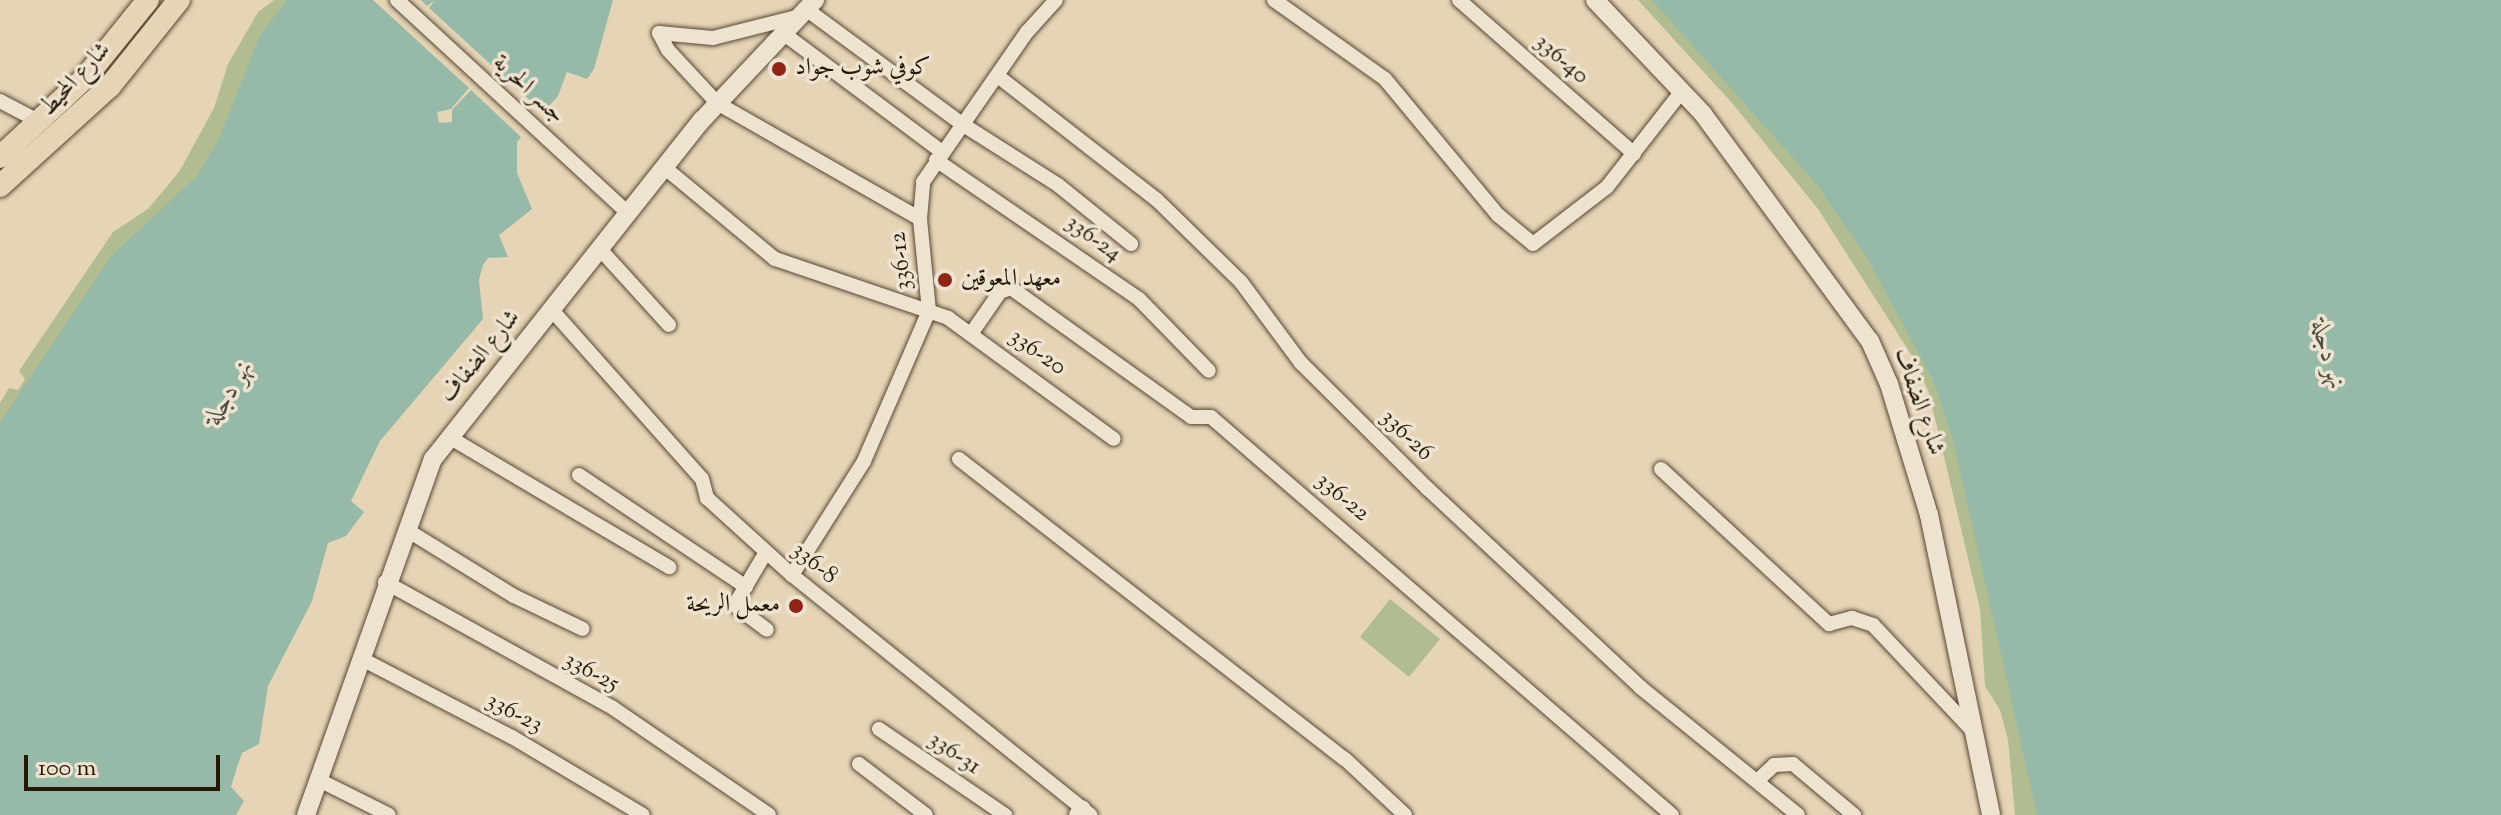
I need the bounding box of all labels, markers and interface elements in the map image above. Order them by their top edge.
street label: 336-40 [1528,29,1594,91]
street label: شارع المحيط [34,37,118,123]
street label: جسر الحرية [486,49,570,131]
place label: كوفي شوب جواد [795,55,931,83]
marker: كوفي شوب جواد [770,60,788,78]
street label: 336-24 [1059,209,1127,269]
street label: 336-12 [885,230,919,292]
place label: معهد المعوقين [961,266,1061,294]
marker: معهد المعوقين [936,271,954,289]
street label: شارع الضفاف [435,305,527,409]
water label: نهر دجلة [2302,317,2352,393]
street label: 336-20 [1003,323,1071,383]
street label: شارع الضفاف [1886,345,1950,459]
water label: نهر دجلة [199,354,261,432]
street label: 336-26 [1374,404,1438,468]
street label: 336-22 [1309,467,1375,529]
street label: 336-8 [785,537,843,591]
place label: معمل الريحة [686,592,780,620]
marker: معمل الريحة [787,597,805,615]
street label: 336-25 [558,647,624,699]
street label: 336-23 [481,687,547,741]
street label: 336-31 [922,726,986,782]
scale bar [28,739,224,789]
text: 100 m [38,752,96,786]

